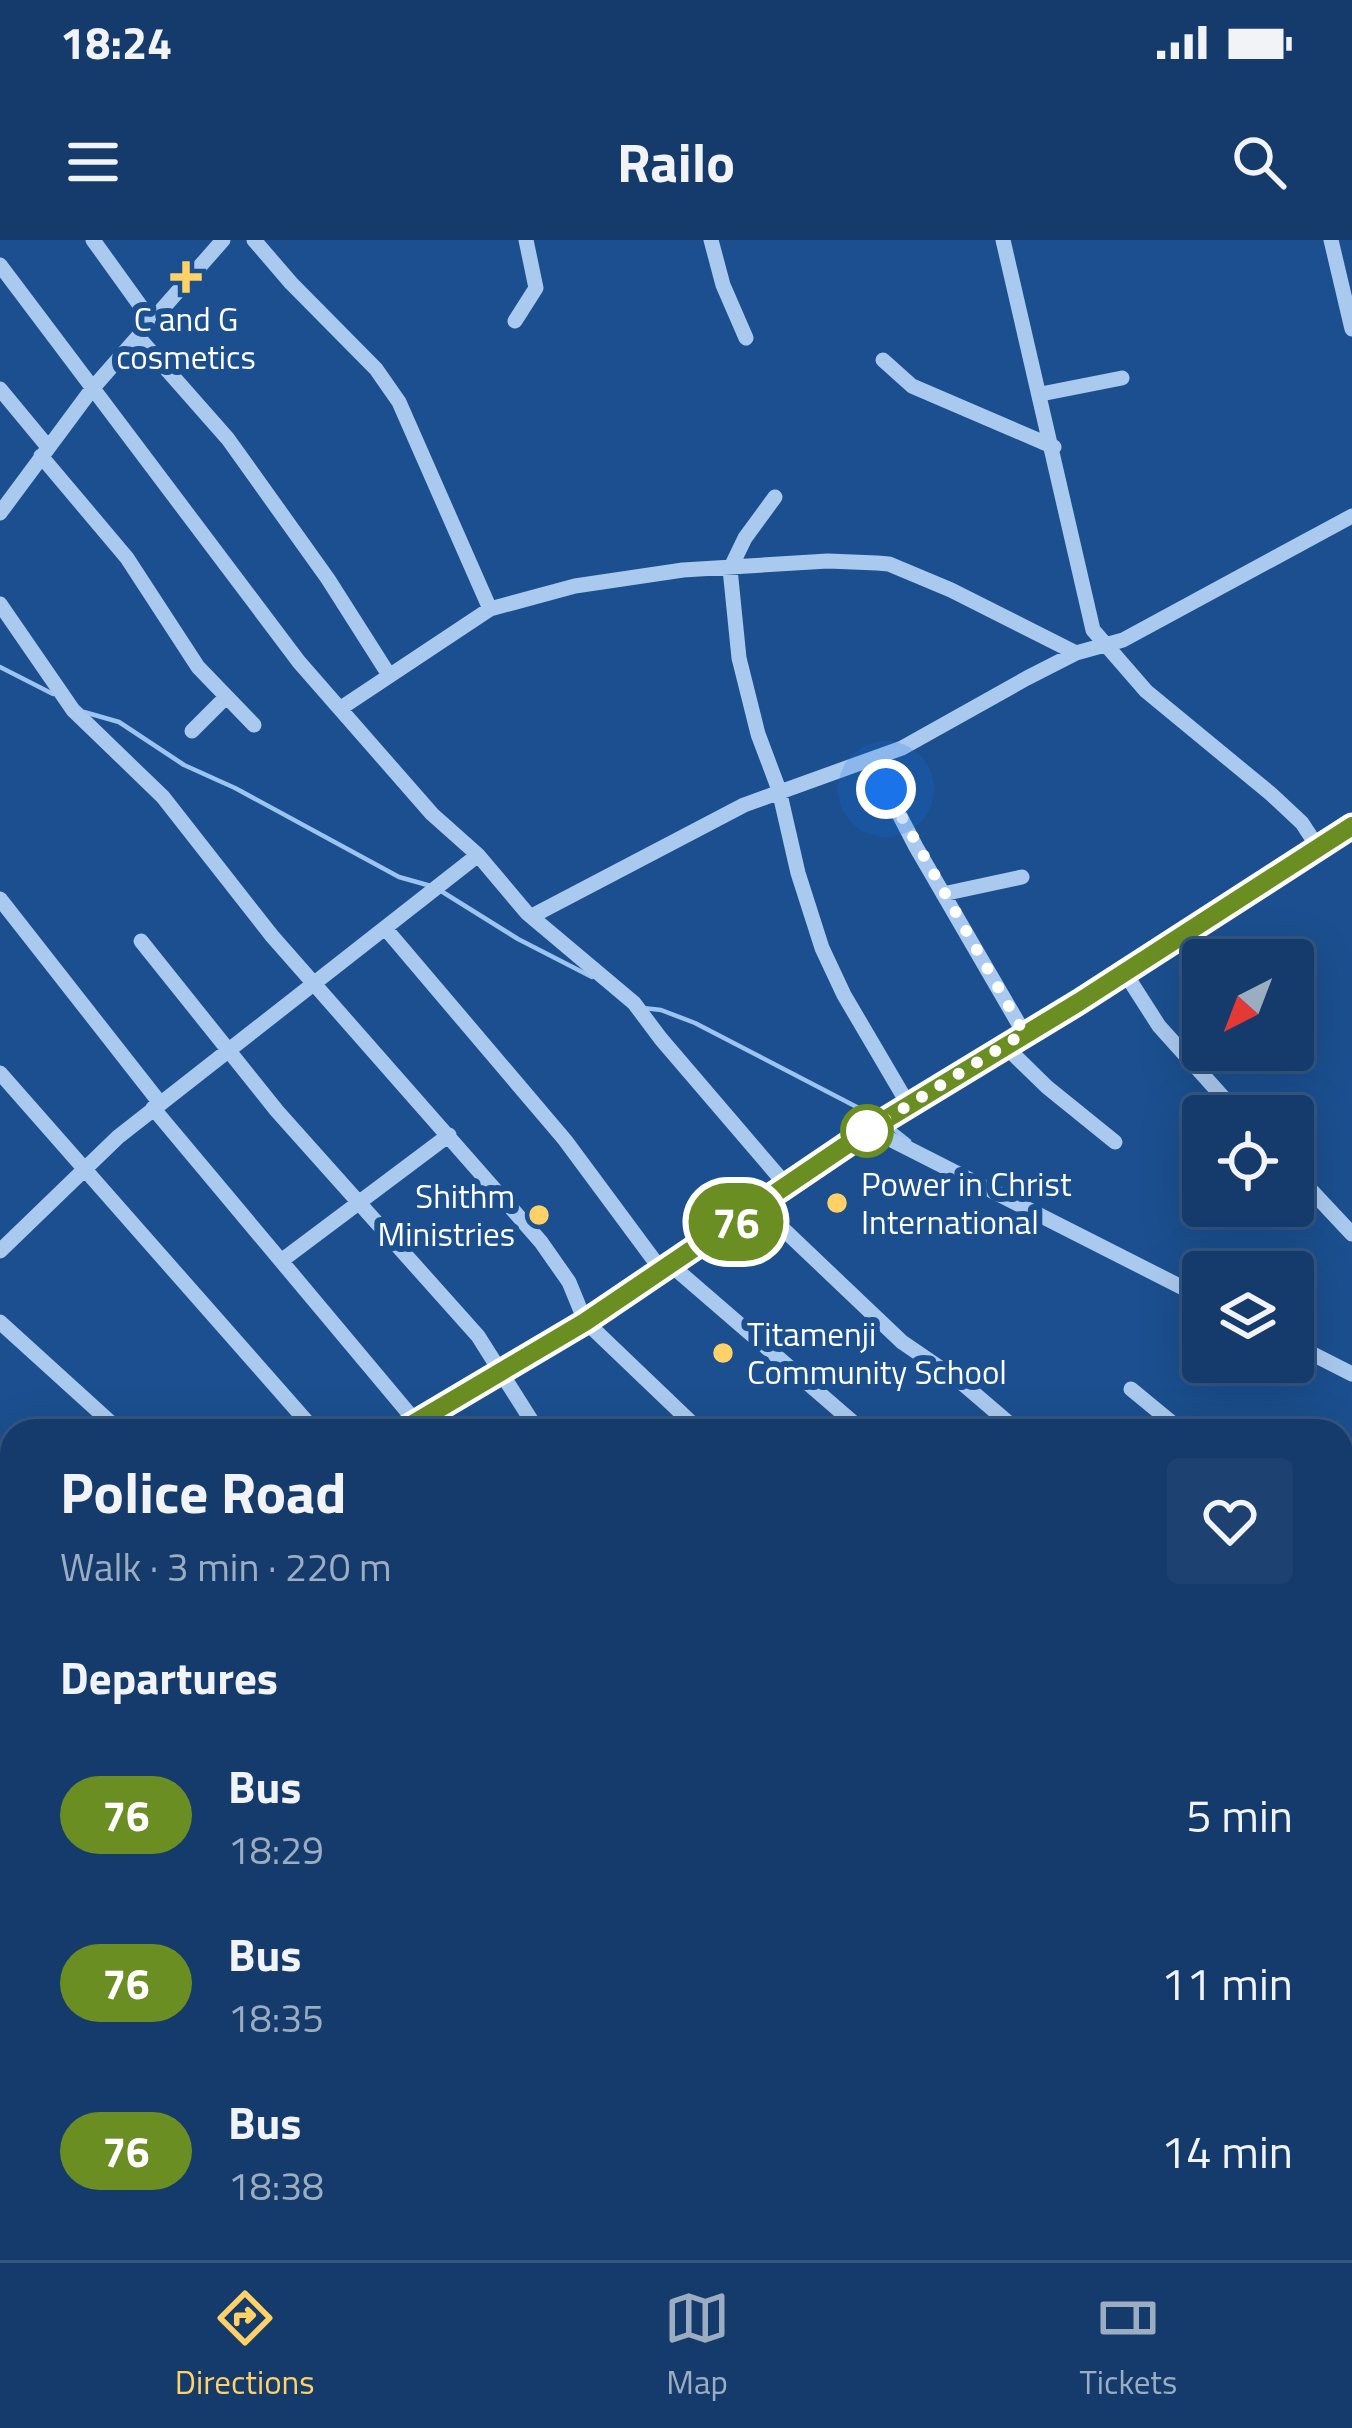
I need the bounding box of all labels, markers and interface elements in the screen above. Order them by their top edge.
text: 18:24 [60,8,172,76]
text: Railo [617,121,735,203]
icon: menu [60,129,126,195]
icon: search [1226,129,1292,195]
marker: C and G cosmetics [170,261,202,293]
place label: C and G cosmetics [116,294,256,382]
your location [856,759,916,819]
north arrow [1182,939,1314,1071]
map controls [1182,939,1314,1383]
button: locate [1182,1095,1314,1227]
unlabelled marker [842,1106,892,1156]
place label: Power in Christ International [861,1159,1072,1247]
place label: Shithm Ministries [378,1171,515,1259]
line badge: 76 [682,1183,790,1261]
text: 76 [712,1190,760,1254]
marker: Power in Christ International [824,1190,850,1216]
marker: Shithm Ministries [526,1202,552,1228]
button: layers [1182,1251,1314,1383]
place label: Titamenji Community School [747,1309,1007,1397]
marker: Titamenji Community School [710,1340,736,1366]
text: Police Road [60,1448,346,1535]
button: heart [1167,1458,1293,1584]
text: Walk · 3 min · 220 m [60,1537,392,1596]
text: Departures [60,1643,278,1711]
text: Bus [228,1752,302,1820]
text: 5 min [1186,1781,1293,1849]
text: 76 [102,1783,150,1847]
text: 18:29 [228,1820,324,1879]
text: Bus [228,1920,302,1988]
text: 11 min [1161,1949,1293,2017]
text: 76 [102,1951,150,2015]
text: 18:35 [228,1988,324,2047]
text: Bus [228,2088,302,2156]
text: 14 min [1161,2117,1293,2185]
text: 76 [102,2119,150,2183]
text: 18:38 [228,2156,324,2215]
tab: Directions [175,2285,315,2407]
tab: Map [664,2285,730,2407]
tab: Tickets [1079,2285,1177,2407]

